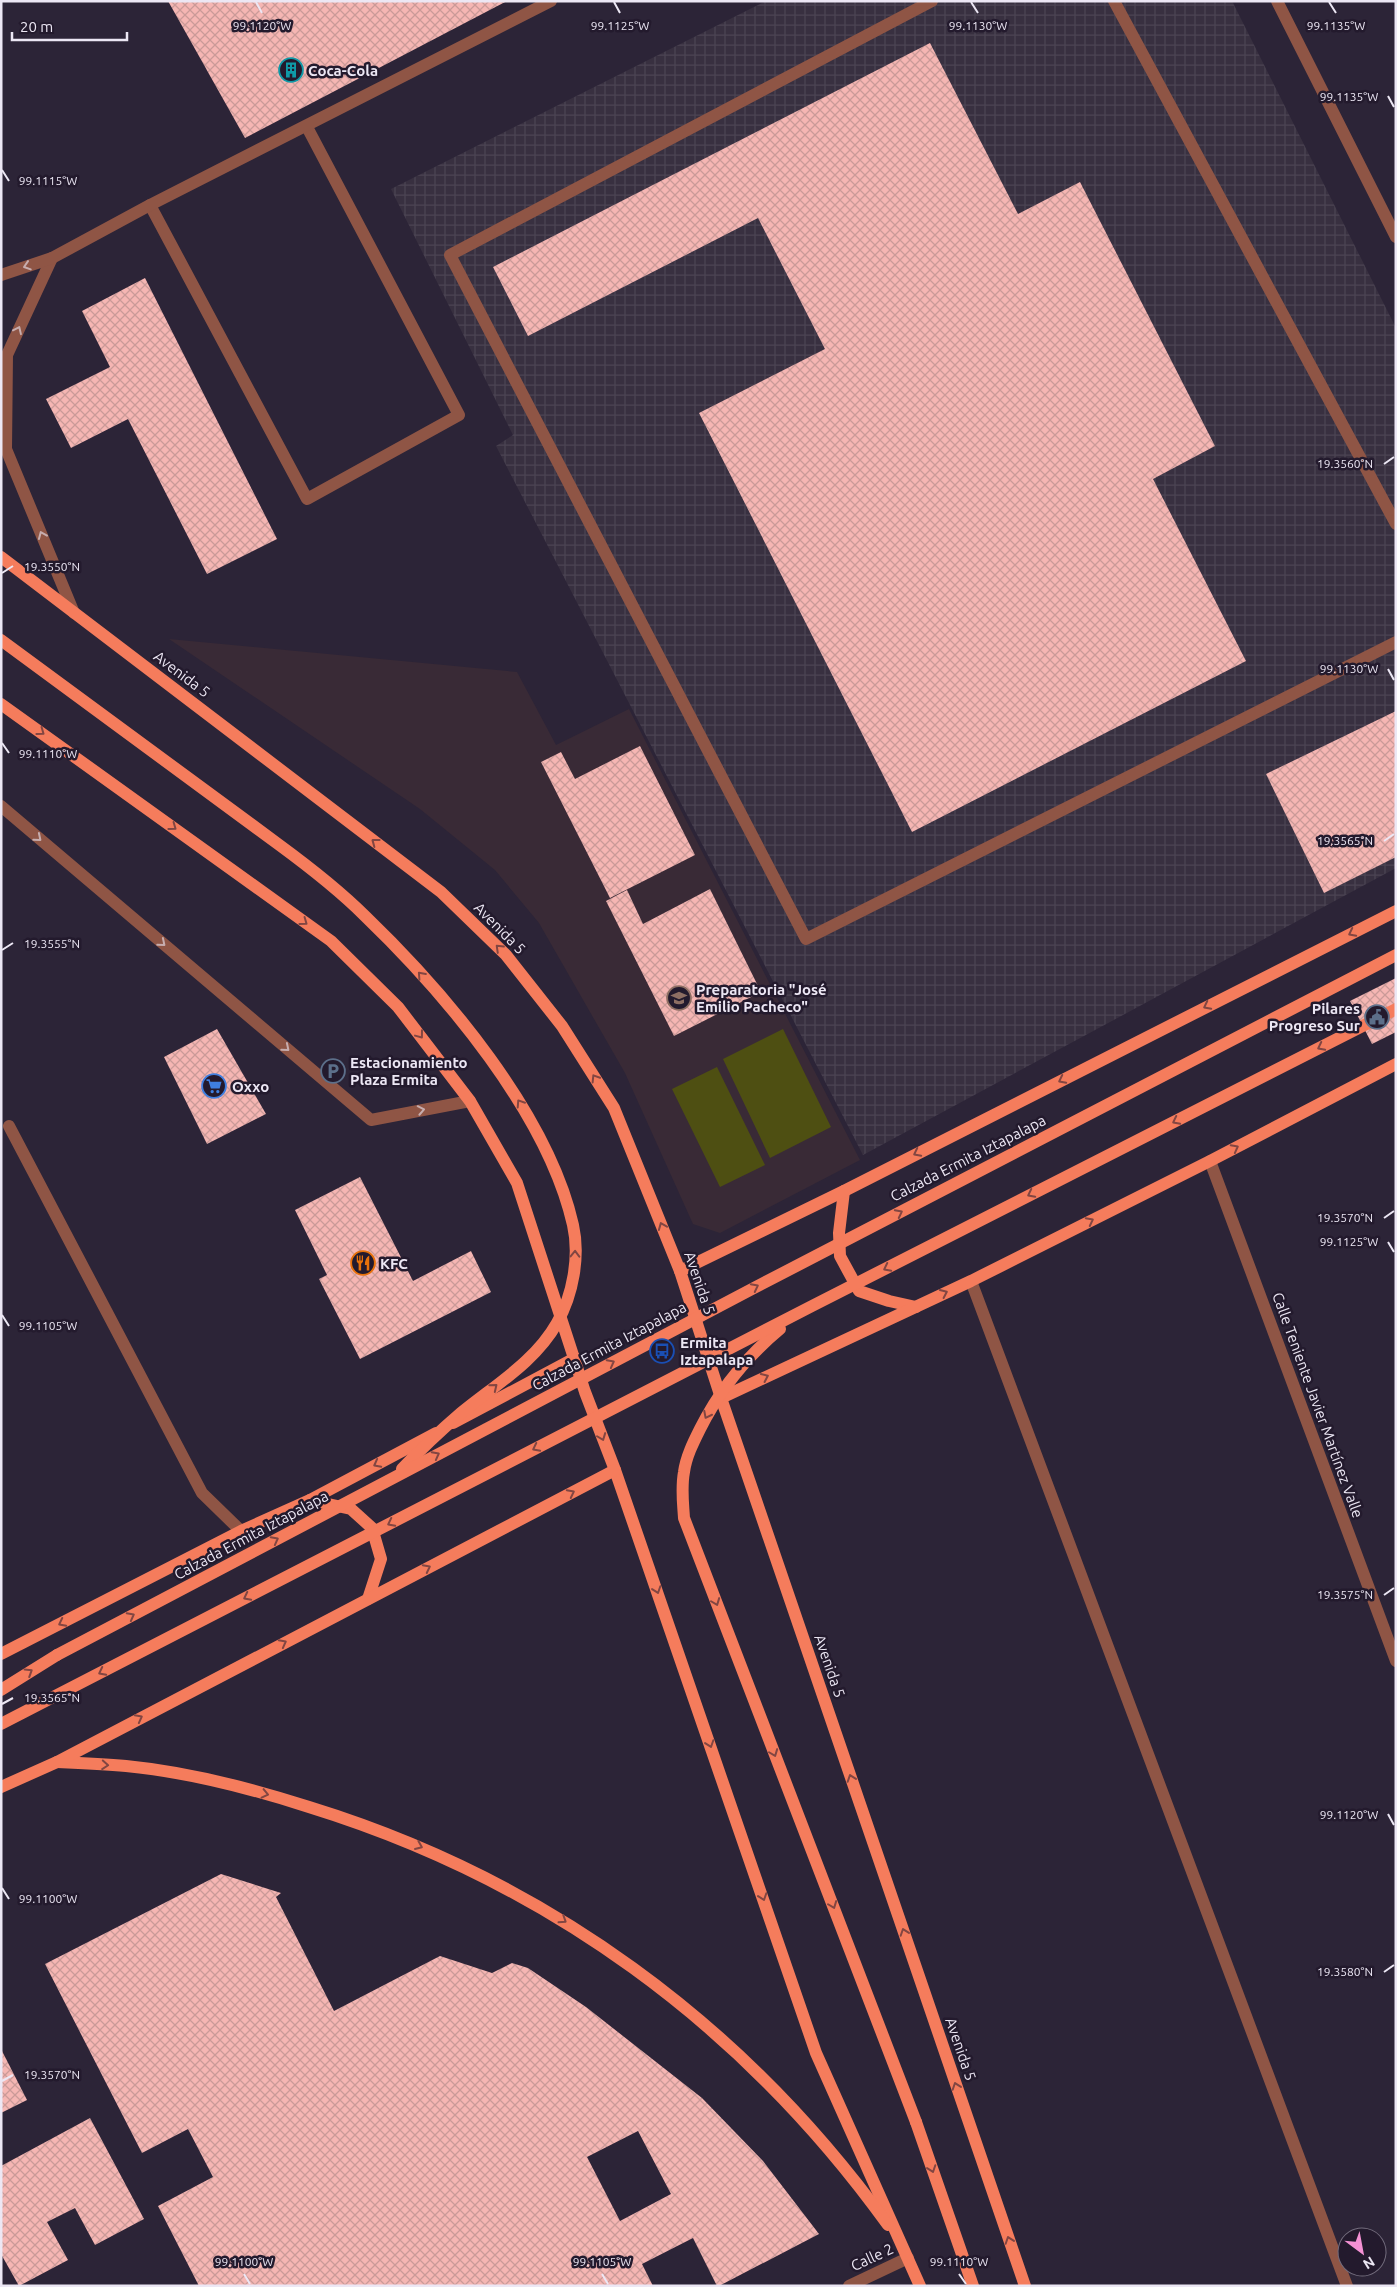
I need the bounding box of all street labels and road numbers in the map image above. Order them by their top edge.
street label: Avenida 5 [151,647,213,701]
street label: Avenida 5 [471,899,529,957]
street label: Calzada Ermita Iztapalapa [887,1111,1049,1205]
street label: Avenida 5 [681,1249,719,1317]
street label: Calle Teniente Javier Martínez Valle [1269,1290,1367,1520]
street label: Calzada Ermita Iztapalapa [529,1298,689,1394]
street label: Calzada Ermita Iztapalapa [171,1487,331,1583]
street label: Avenida 5 [811,1632,849,1700]
street label: Avenida 5 [942,2015,980,2083]
street label: Calle 2 [848,2240,896,2274]

